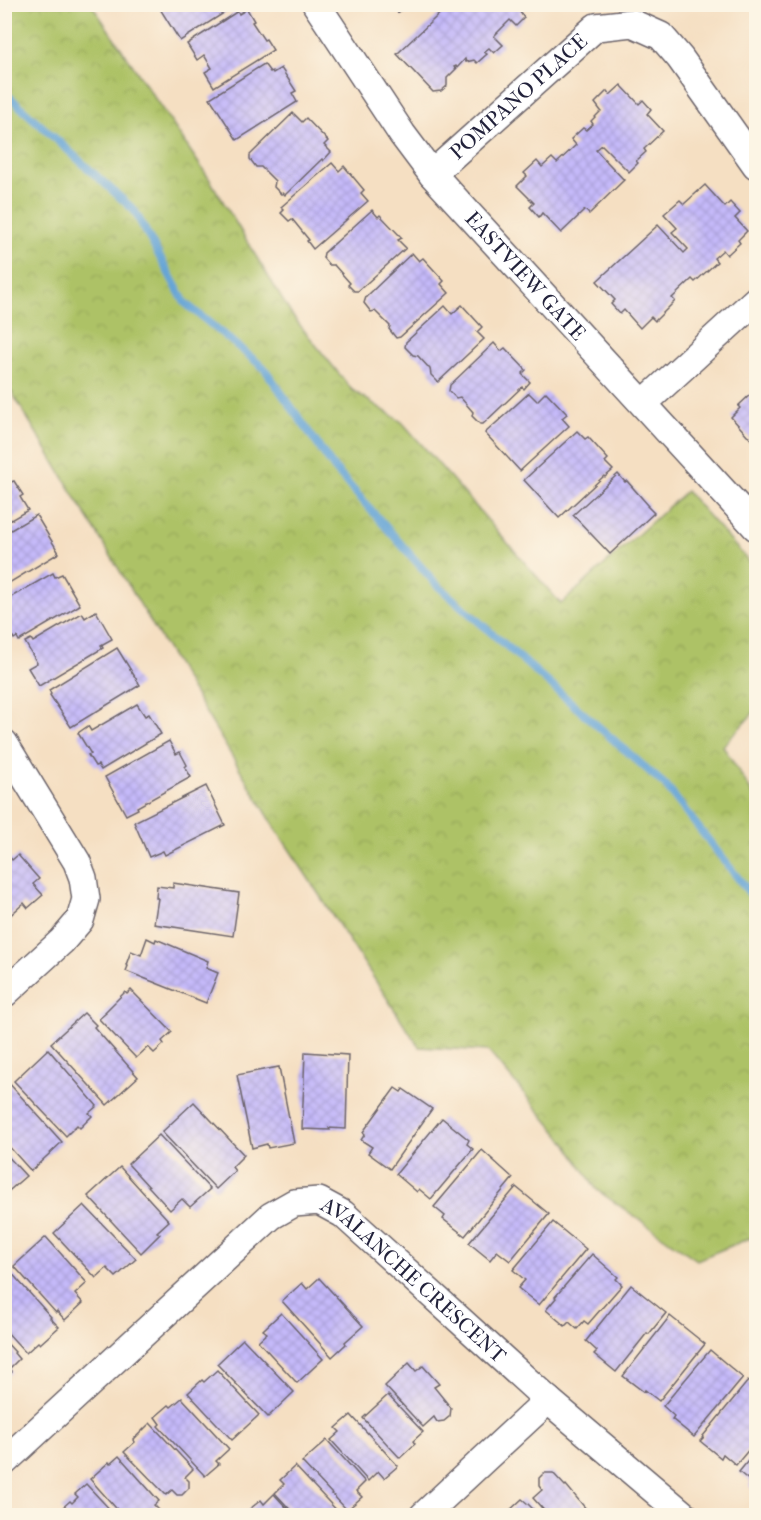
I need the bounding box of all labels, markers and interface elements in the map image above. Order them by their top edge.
street label: POMPANO PLACE [445,29,592,164]
street label: EASTVIEW GATE [460,206,591,345]
street label: AVALANCHE CRESCENT [316,1192,511,1368]

